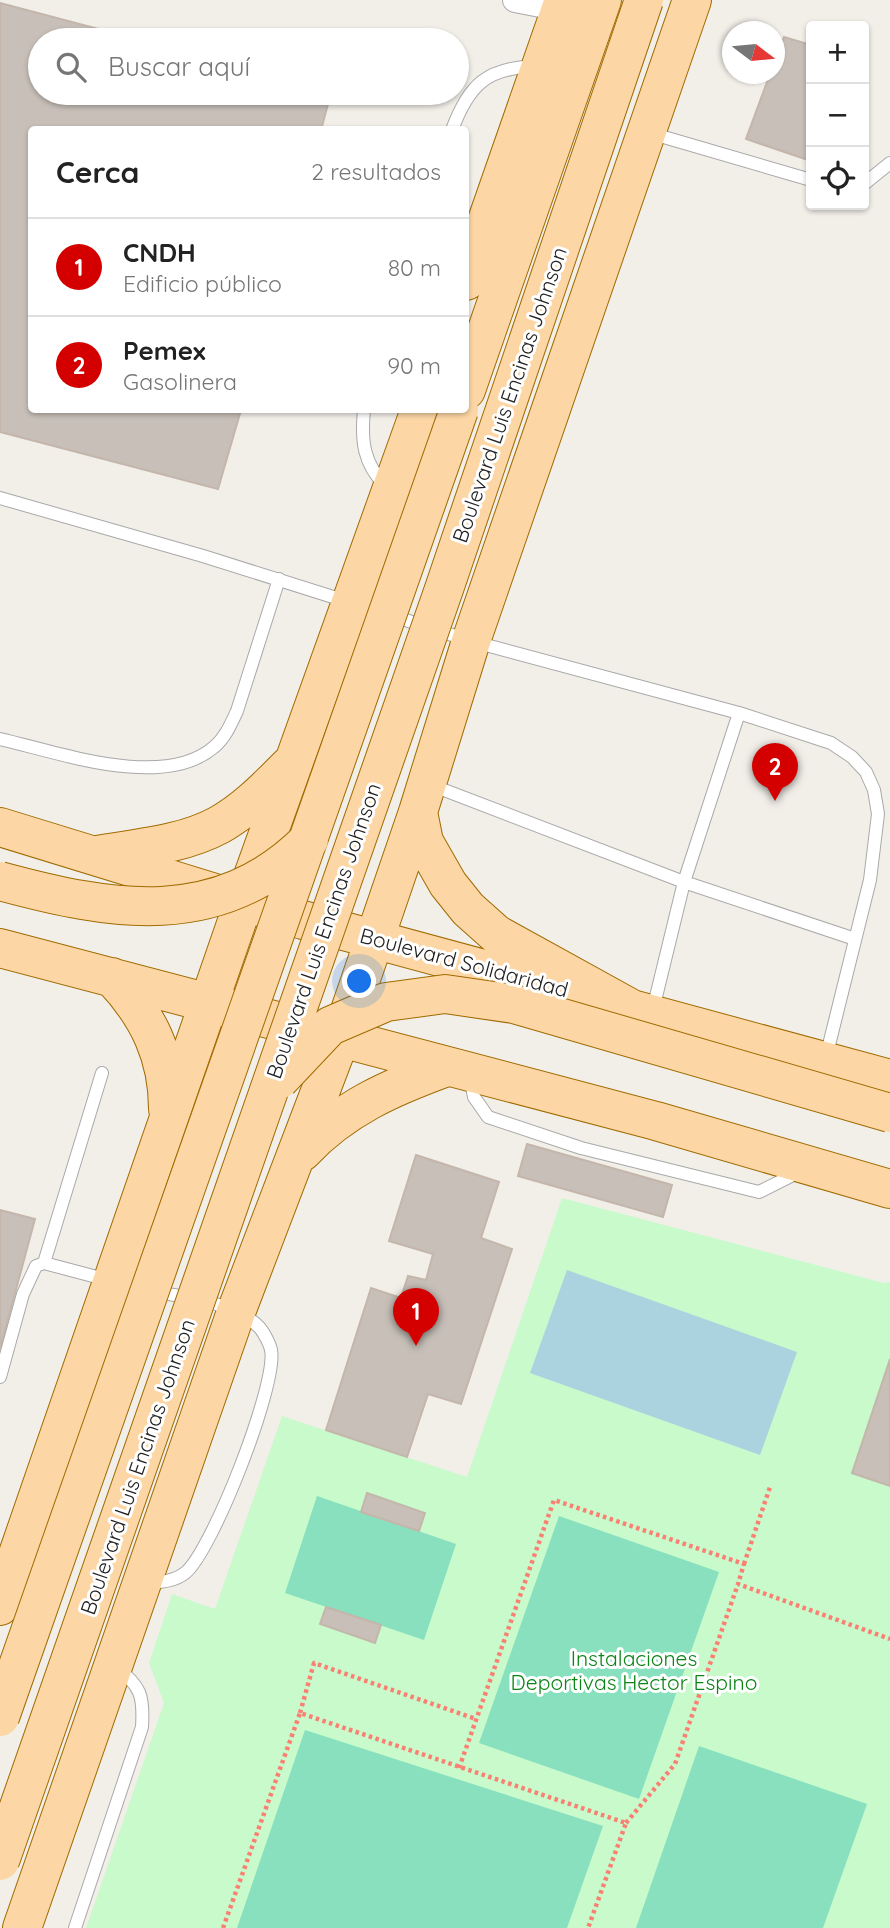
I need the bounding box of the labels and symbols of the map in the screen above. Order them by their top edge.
north arrow [722,21,785,84]
street label: Boulevard Luis Encinas Johnson [446,243,572,546]
pin: 2 [752,743,798,801]
street label: Boulevard Luis Encinas Johnson [260,779,386,1082]
street label: Boulevard Solidaridad [357,922,571,1002]
your location [342,964,376,998]
pin: 1 [393,1288,439,1346]
street label: Boulevard Luis Encinas Johnson [74,1315,200,1618]
park label: Instalaciones Deportivas Hector Espino [511,1645,757,1695]

